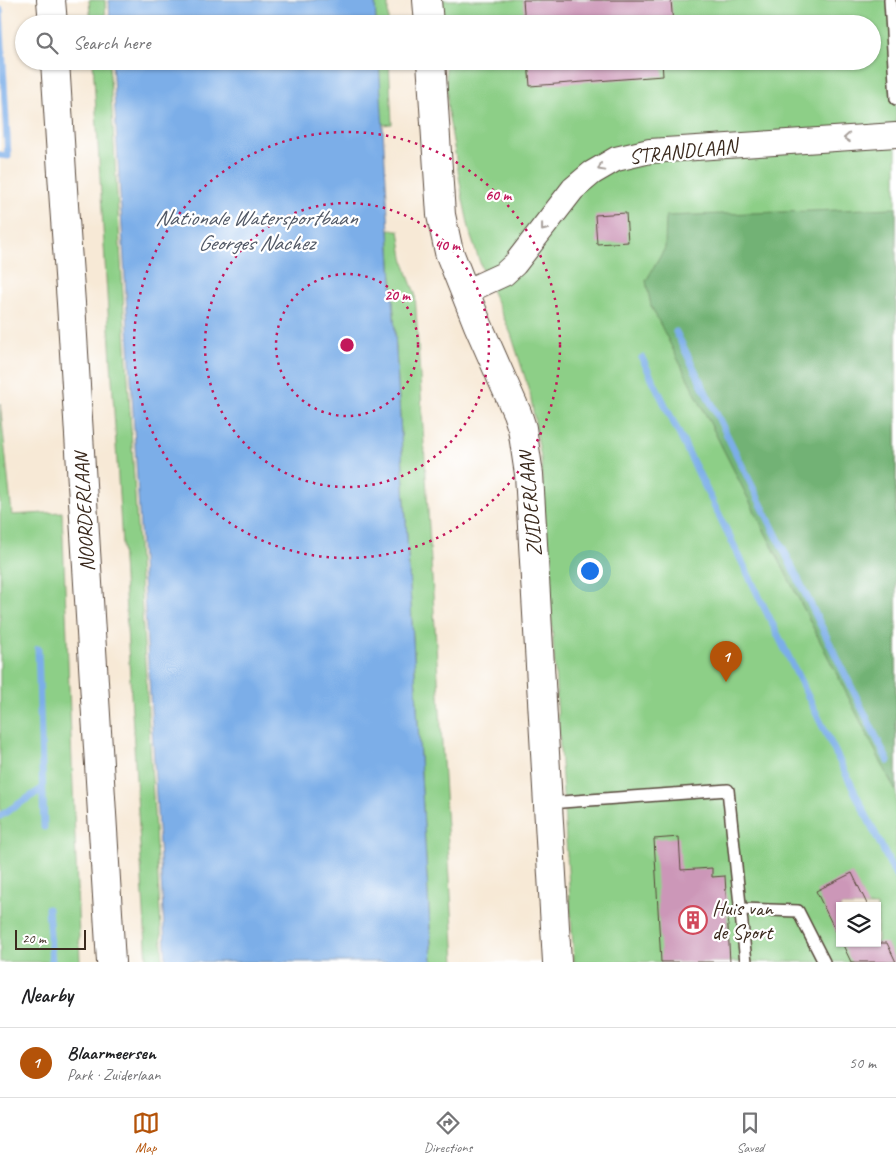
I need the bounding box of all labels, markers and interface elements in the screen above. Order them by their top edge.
search box [15,15,881,70]
icon: search [33,29,61,57]
text: Search here [73,31,150,55]
street label: STRANDLAAN [628,132,742,170]
one-way arrow [843,132,851,143]
one-way arrow [597,161,606,171]
text: 60 m [485,186,512,205]
water label: Nationale Watersportbaan Georges Nachez [155,204,359,257]
one-way arrow [541,222,549,231]
text: 40 m [434,236,461,255]
text: 20 m [384,286,411,305]
centre of rings [338,336,356,354]
street label: ZUIDERLAAN [512,448,548,557]
street label: NOORDERLAAN [68,449,100,572]
your location [577,558,603,584]
pin: 1 [710,641,742,682]
place label: Huis van de Sport [712,895,774,945]
map controls [836,902,881,947]
button: layers [836,902,881,947]
building icon: Huis van de Sport [678,905,708,935]
scale bar [15,927,86,950]
text: 20 m [22,930,46,947]
text: Nearby [20,982,73,1008]
text: Blaarmeersen [67,1041,156,1065]
text: 1 [32,1053,40,1073]
text: 50 m [849,1053,876,1073]
text: Park · Zuiderlaan [67,1065,160,1085]
tab: Map [132,1109,160,1156]
tab: Directions [424,1109,472,1156]
tab: Saved [736,1109,764,1156]

